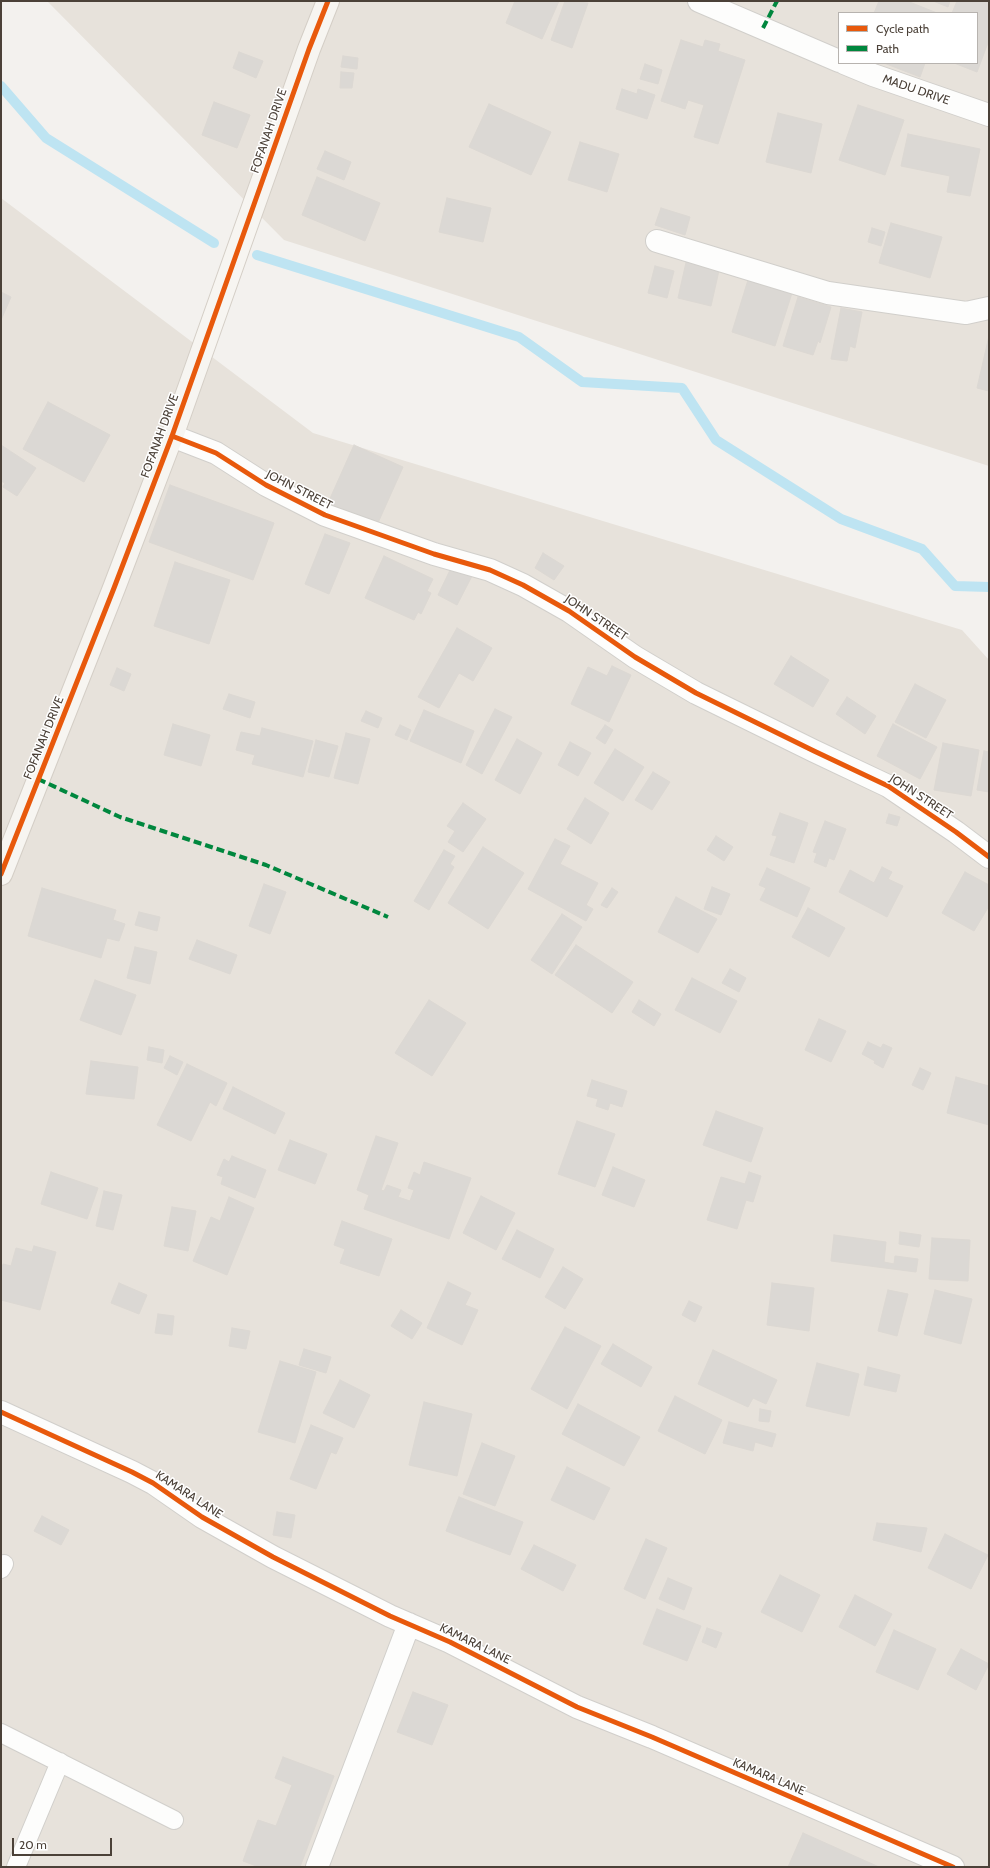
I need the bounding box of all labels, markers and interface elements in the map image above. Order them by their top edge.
legend [838,12,978,64]
text: Cycle path [876,21,929,36]
text: Path [876,41,899,56]
street label: MADU DRIVE [880,72,952,108]
street label: FOFANAH DRIVE [248,87,290,175]
street label: FOFANAH DRIVE [138,392,182,480]
street label: JOHN STREET [264,467,334,513]
street label: JOHN STREET [562,592,630,644]
street label: FOFANAH DRIVE [21,694,67,782]
street label: JOHN STREET [887,771,955,823]
street label: KAMARA LANE [153,1468,225,1522]
street label: KAMARA LANE [437,1621,513,1667]
street label: KAMARA LANE [731,1755,807,1799]
scale bar [14,1830,114,1856]
text: 20 m [19,1837,47,1852]

